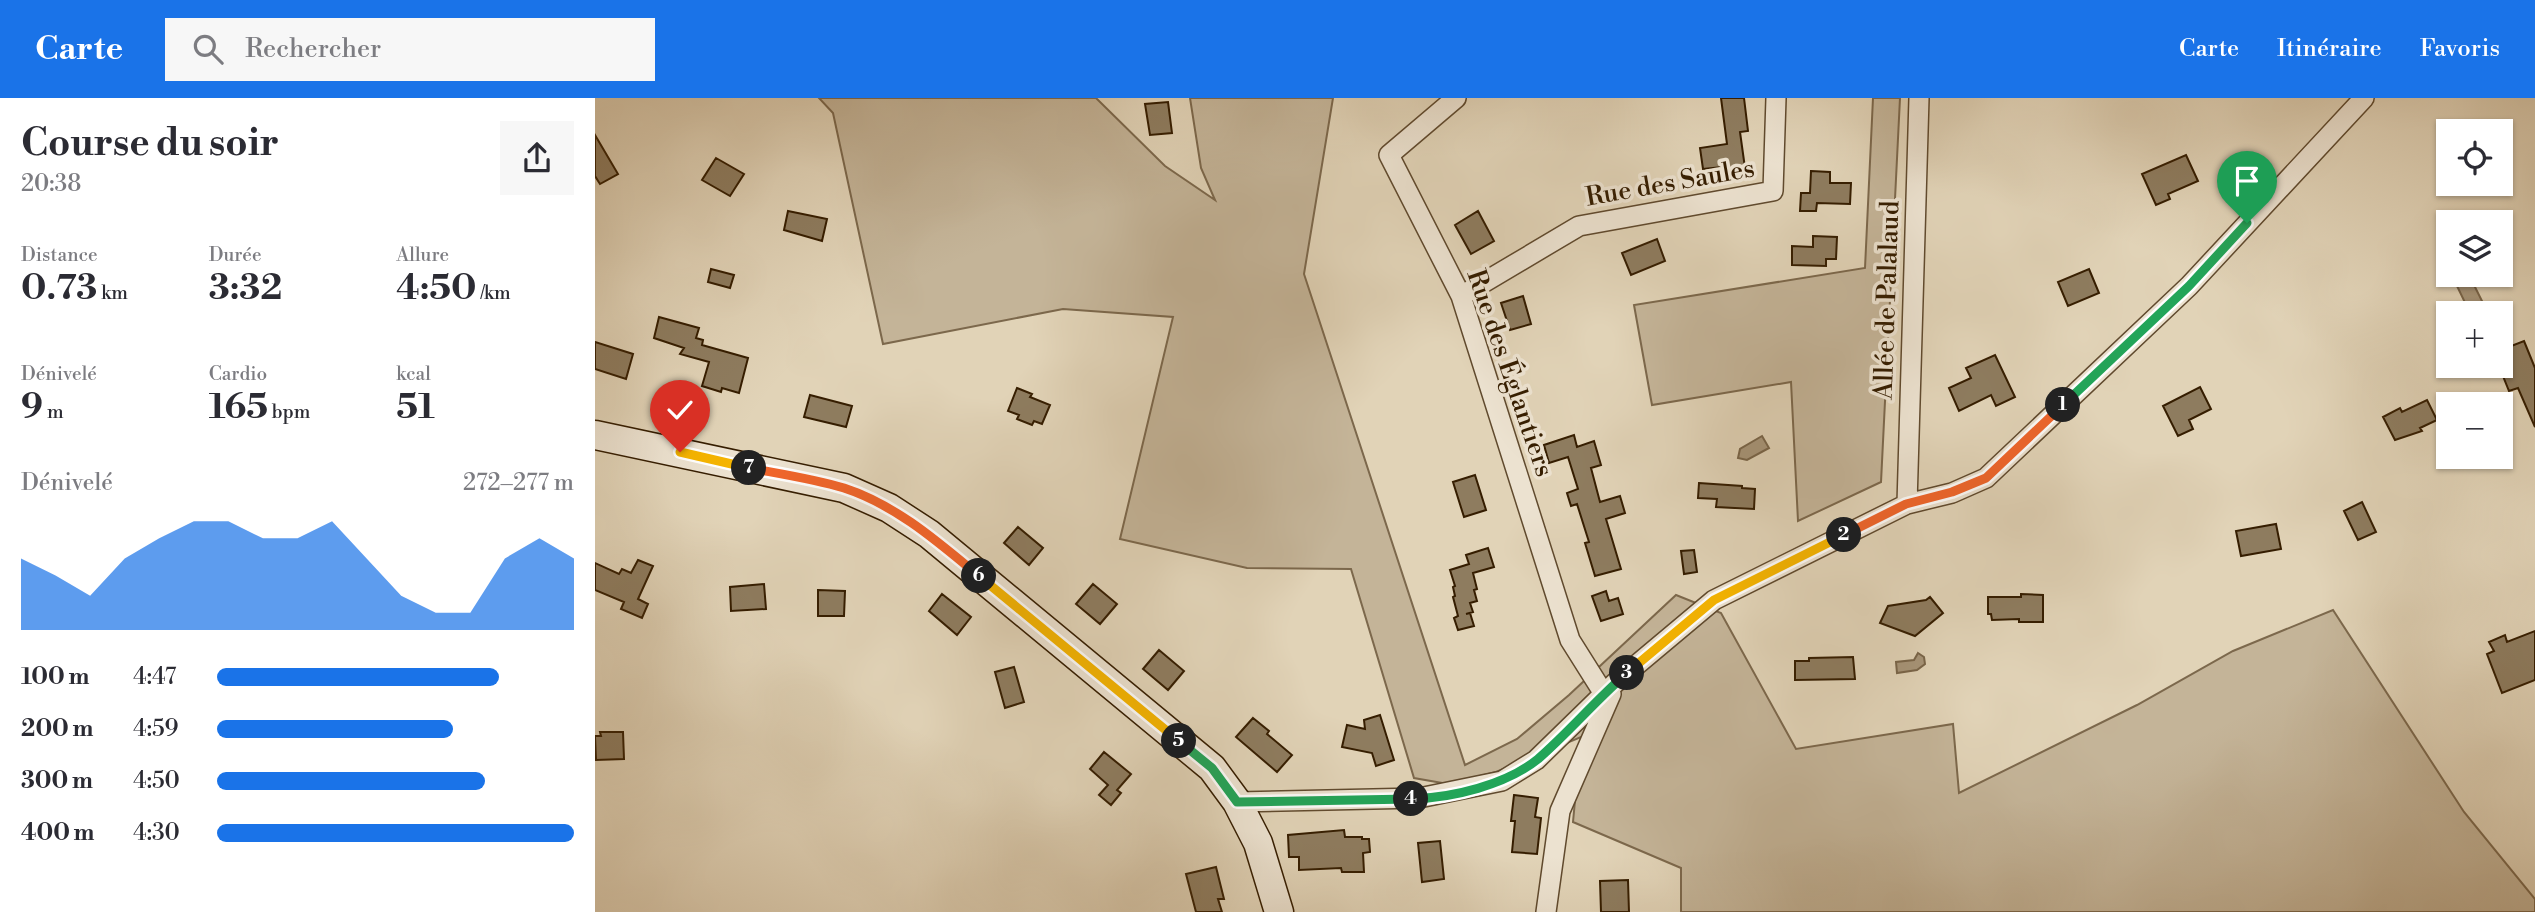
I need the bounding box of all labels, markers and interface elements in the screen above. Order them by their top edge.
search box [165,18,655,81]
text: Carte [35,29,123,70]
icon: search [189,30,227,68]
text: Rechercher [245,33,381,65]
text: Carte [2179,34,2239,64]
text: Itinéraire [2277,34,2382,64]
text: Favoris [2420,34,2500,64]
map controls [2436,119,2513,469]
button: locate [2436,119,2513,196]
text: Course du soir [21,120,279,167]
button: share [500,121,574,195]
pin [2217,151,2277,223]
street label: Rue des Saules [1583,152,1757,214]
icon: arrive [2228,162,2266,200]
text: 20:38 [21,170,81,198]
street label: Allée de Palalaud [1868,200,1906,401]
button: layers [2436,210,2513,287]
text: Distance [21,243,98,267]
text: Durée [209,243,262,267]
text: Allure [396,243,449,267]
street label: Rue des Églantiers [1460,264,1562,481]
text: 0.73 [21,267,97,310]
text: 3:32 [209,267,282,310]
text: 4:50 [396,267,477,310]
text: km [97,281,128,305]
text: /km [477,281,511,305]
button: + [2436,301,2513,378]
text: Dénivelé [21,362,97,386]
text: Cardio [209,362,267,386]
text: kcal [396,362,431,386]
pin [650,380,710,452]
text: 9 [21,386,43,429]
text: 165 [209,386,268,429]
text: 51 [396,386,435,429]
pin: 1 [2045,388,2081,422]
icon: check [661,391,699,429]
text: 1 [2058,392,2067,416]
button: − [2436,392,2513,469]
text: m [43,400,64,424]
text: bpm [268,400,310,424]
pin: 7 [731,450,767,486]
text: 7 [743,455,754,479]
text: Dénivelé [21,469,113,497]
text: 272–277 m [463,469,574,497]
pin: 2 [1827,518,1861,552]
text: 2 [1838,522,1849,546]
pin: 6 [961,559,997,594]
text: 6 [973,563,984,587]
pin: 3 [1609,656,1645,690]
text: 3 [1621,660,1632,684]
text: 100 m [21,663,89,691]
text: 4:47 [133,663,176,691]
text: 200 m [21,715,93,743]
text: 4:59 [133,715,179,743]
pin: 5 [1161,724,1197,758]
text: 5 [1173,728,1184,752]
text: 300 m [21,767,93,795]
text: 4:50 [133,767,180,795]
pin: 4 [1393,782,1429,816]
text: 4 [1404,786,1417,810]
text: 400 m [21,819,94,847]
text: 4:30 [133,819,180,847]

